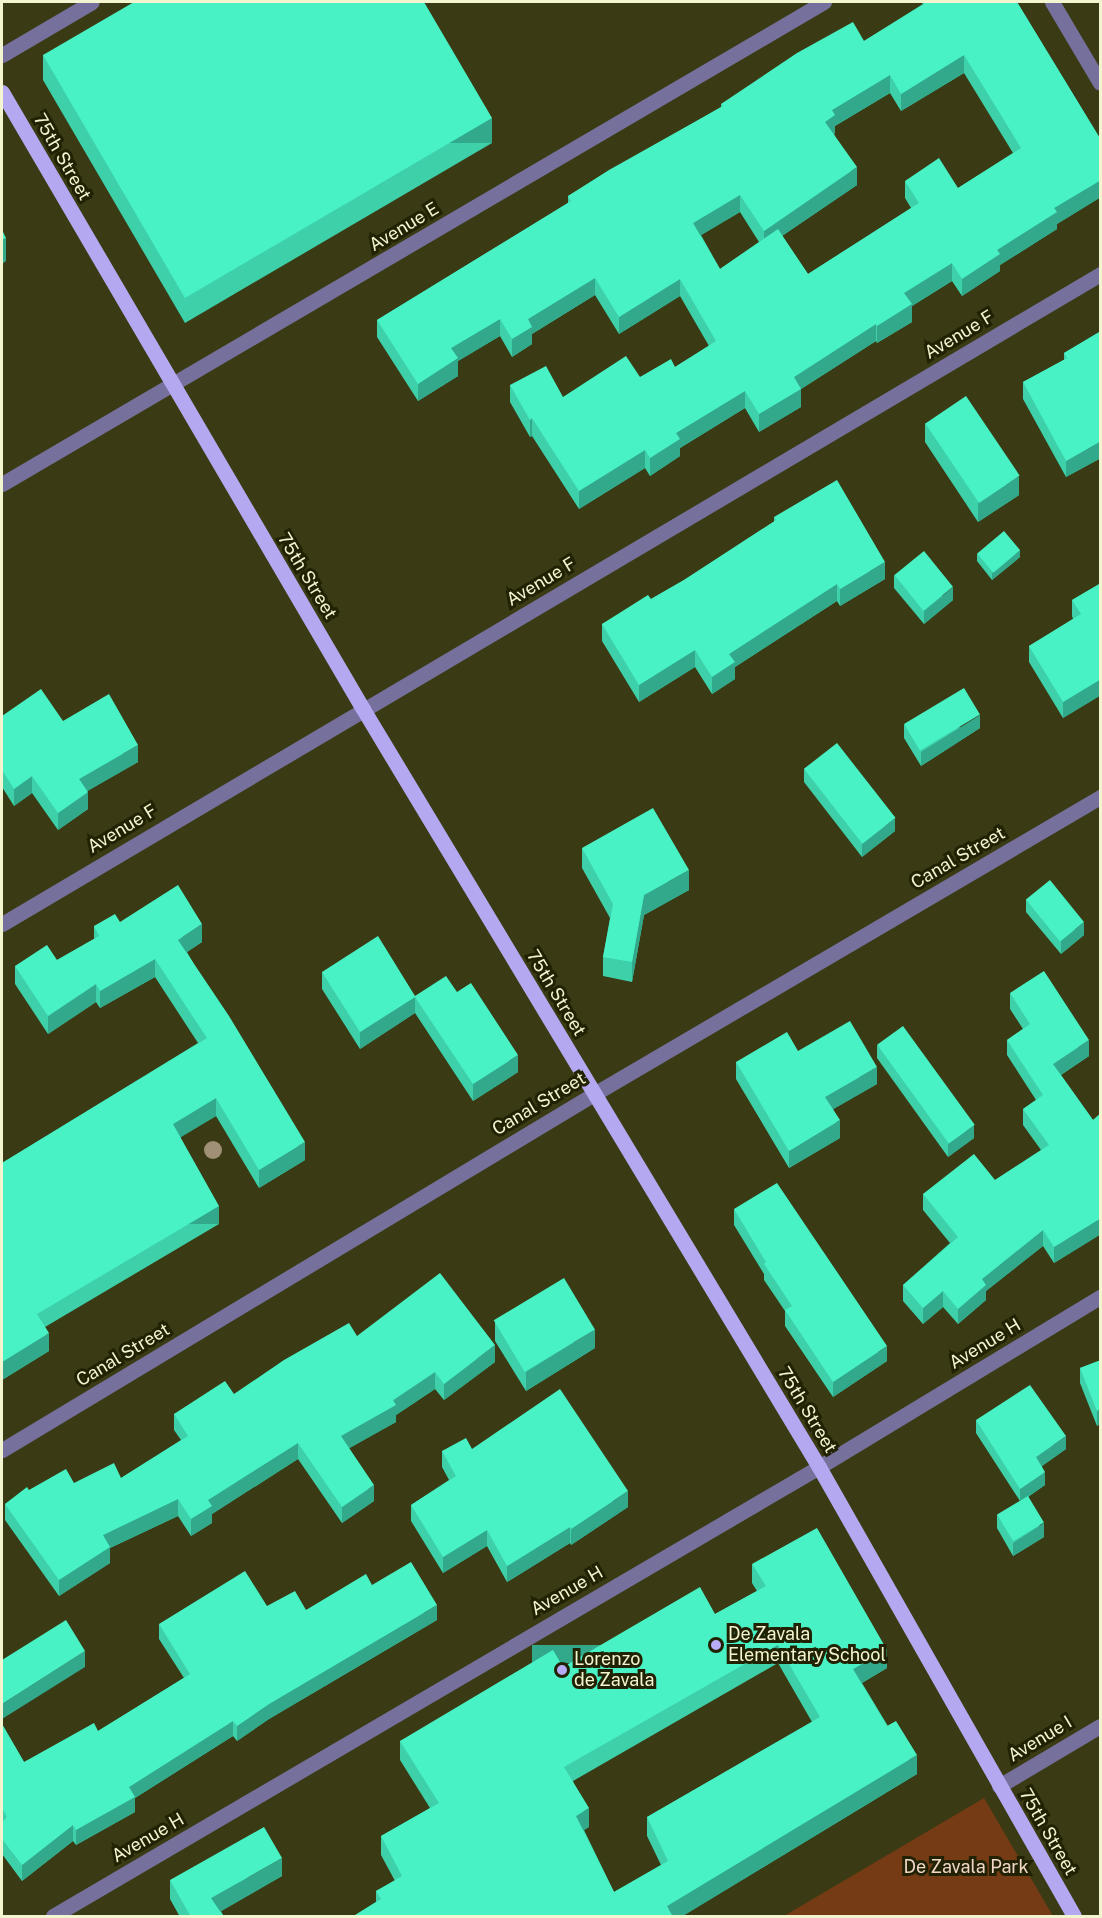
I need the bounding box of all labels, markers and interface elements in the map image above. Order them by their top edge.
street label: 75th Street [28,110,96,204]
street label: Avenue E [365,198,443,256]
street label: Avenue F [920,306,998,364]
street label: 75th Street [273,529,341,623]
street label: Avenue F [502,553,580,611]
street label: Avenue F [83,800,161,858]
street label: Canal Street [907,822,1009,894]
street label: 75th Street [522,946,590,1040]
street label: Canal Street [488,1068,590,1140]
street label: Avenue H [945,1314,1025,1374]
street label: Canal Street [72,1319,174,1391]
street label: 75th Street [773,1363,841,1457]
street label: Avenue H [527,1562,607,1620]
place label: De Zavala Elementary School [728,1624,886,1666]
marker: De Zavala Elementary School [709,1638,723,1652]
place label: Lorenzo de Zavala [574,1649,655,1692]
marker: Lorenzo de Zavala [555,1663,569,1677]
street label: Avenue I [1004,1711,1076,1767]
street label: 75th Street [1014,1785,1082,1879]
street label: Avenue H [108,1809,188,1867]
park label: De Zavala Park [903,1856,1029,1878]

